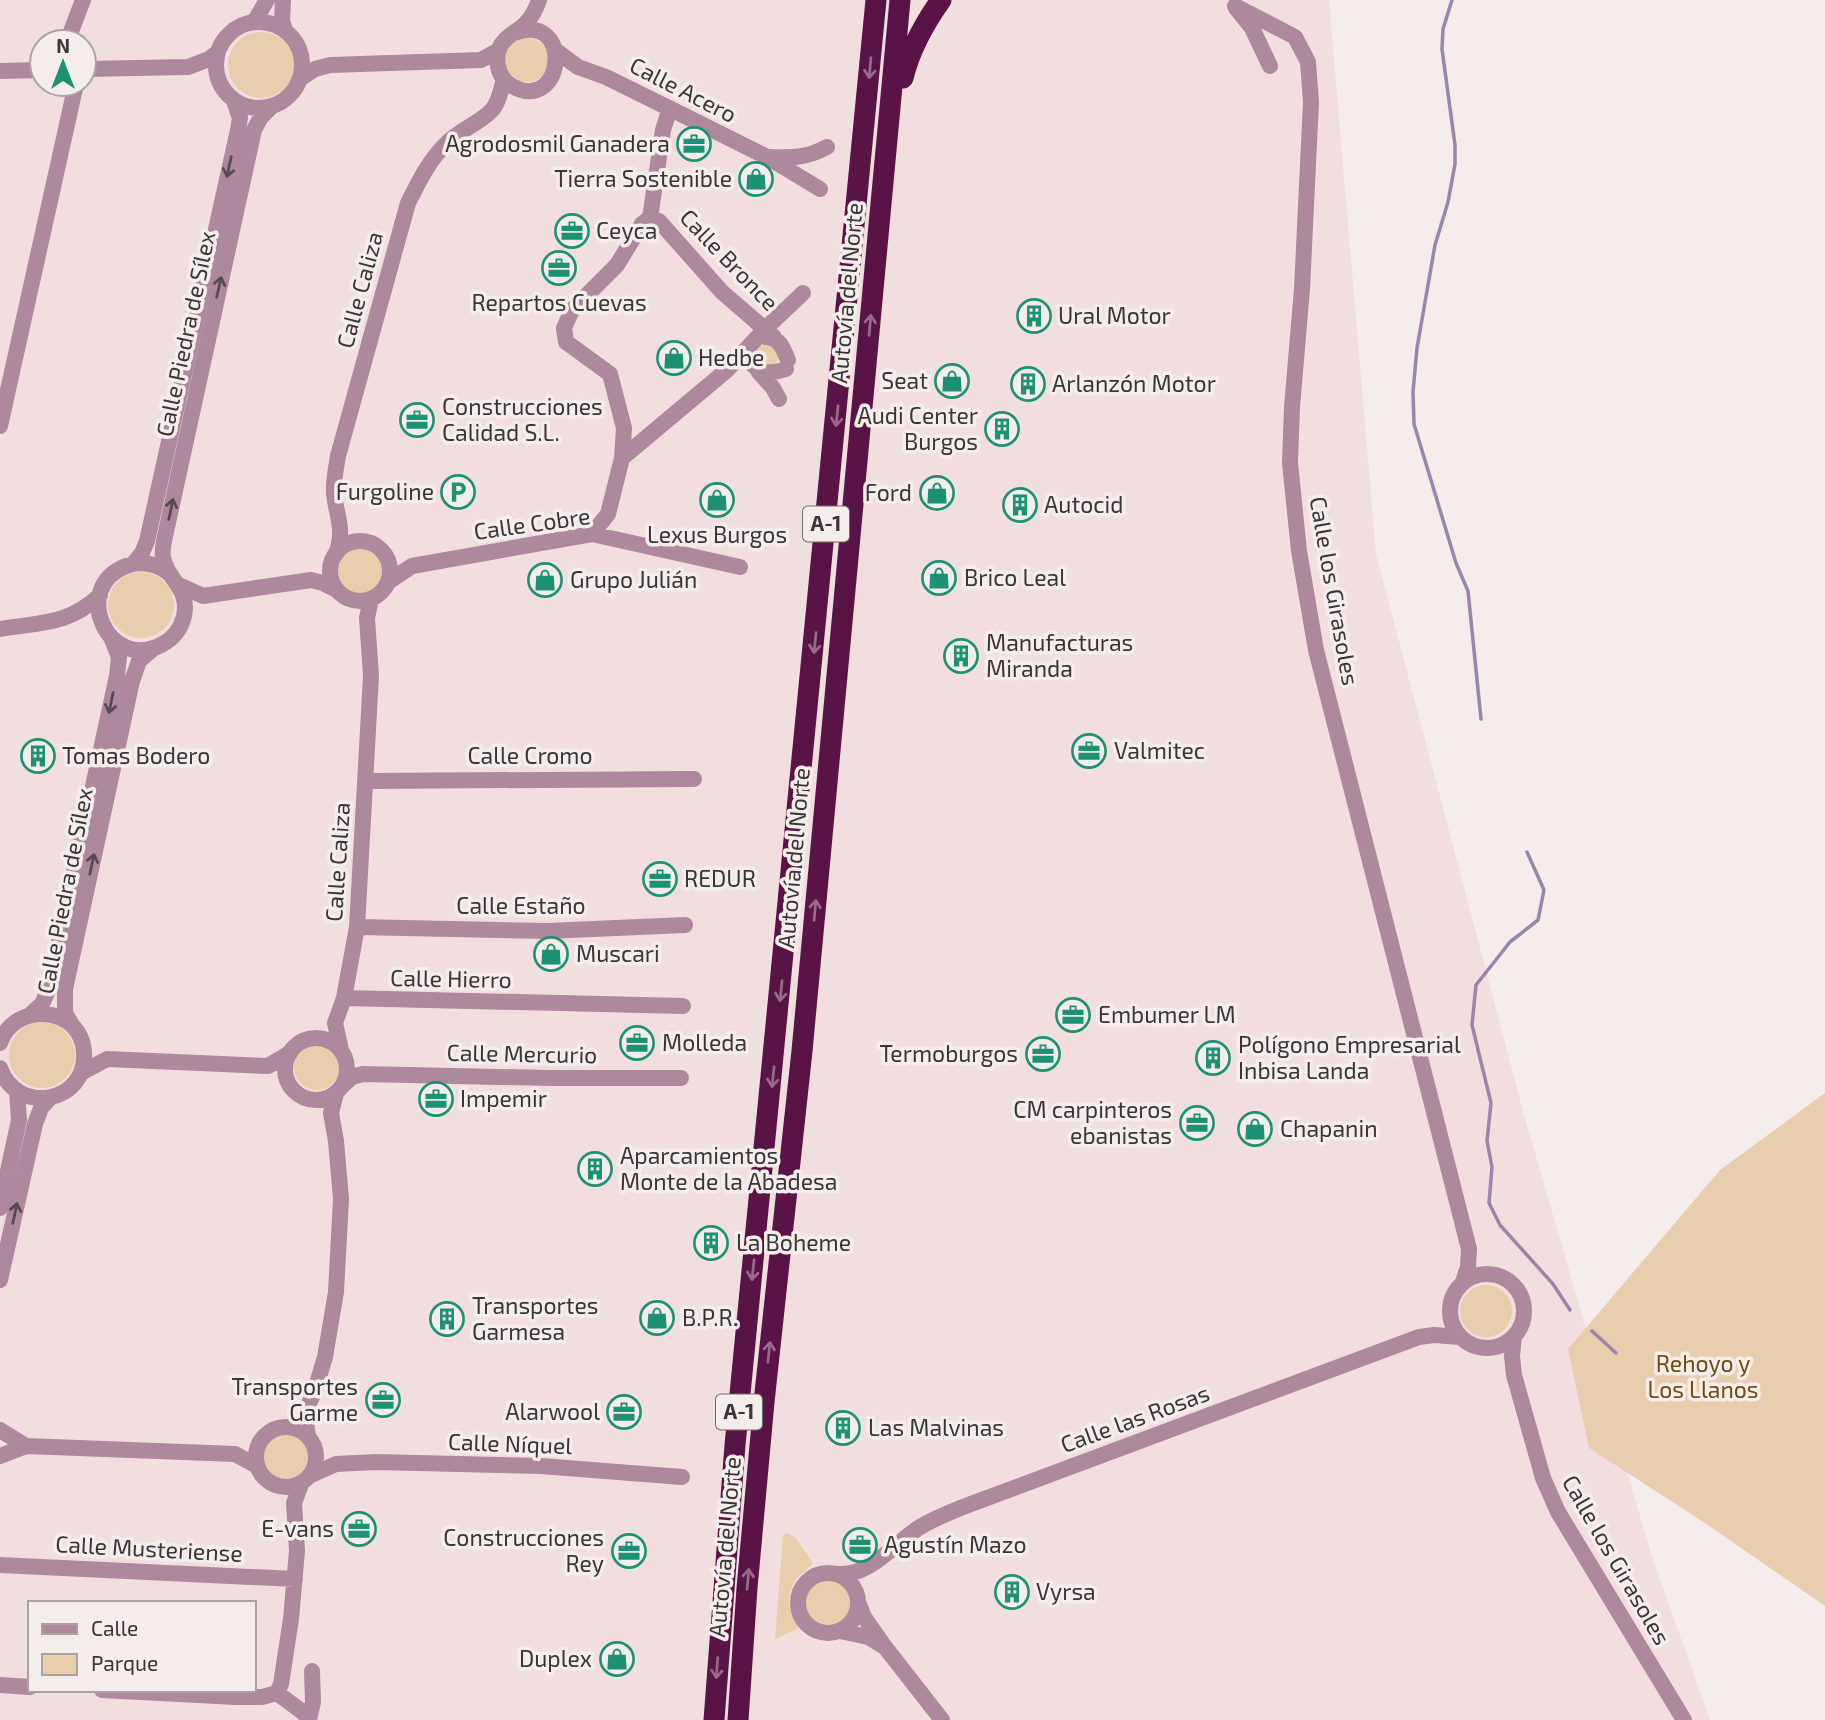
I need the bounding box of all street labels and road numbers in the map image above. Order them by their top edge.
street label: Calle Acero [625,50,742,128]
street label: Autovía del Norte [824,201,868,384]
street label: Calle Bronce [675,203,785,316]
street label: Calle Caliza [330,228,388,351]
street label: Calle Piedra de Sílex [150,229,220,439]
street label: Calle los Girasoles [1305,494,1365,687]
street label: Calle Cobre [472,501,592,545]
road number: A-1 [803,506,849,542]
street label: Calle Cromo [467,741,593,769]
street label: Autovía del Norte [771,766,815,949]
street label: Calle Piedra de Sílex [30,785,98,996]
street label: Calle Caliza [319,801,355,923]
street label: Calle Estaño [456,891,586,919]
street label: Calle Hierro [390,963,512,993]
street label: Calle Mercurio [446,1038,598,1068]
street label: Calle las Rosas [1056,1378,1213,1458]
road number: A-1 [716,1394,762,1430]
street label: Calle Níquel [447,1427,573,1459]
street label: Autovía del Norte [702,1455,746,1638]
street label: Calle los Girasoles [1557,1470,1677,1649]
street label: Calle Musteriense [55,1529,243,1567]

